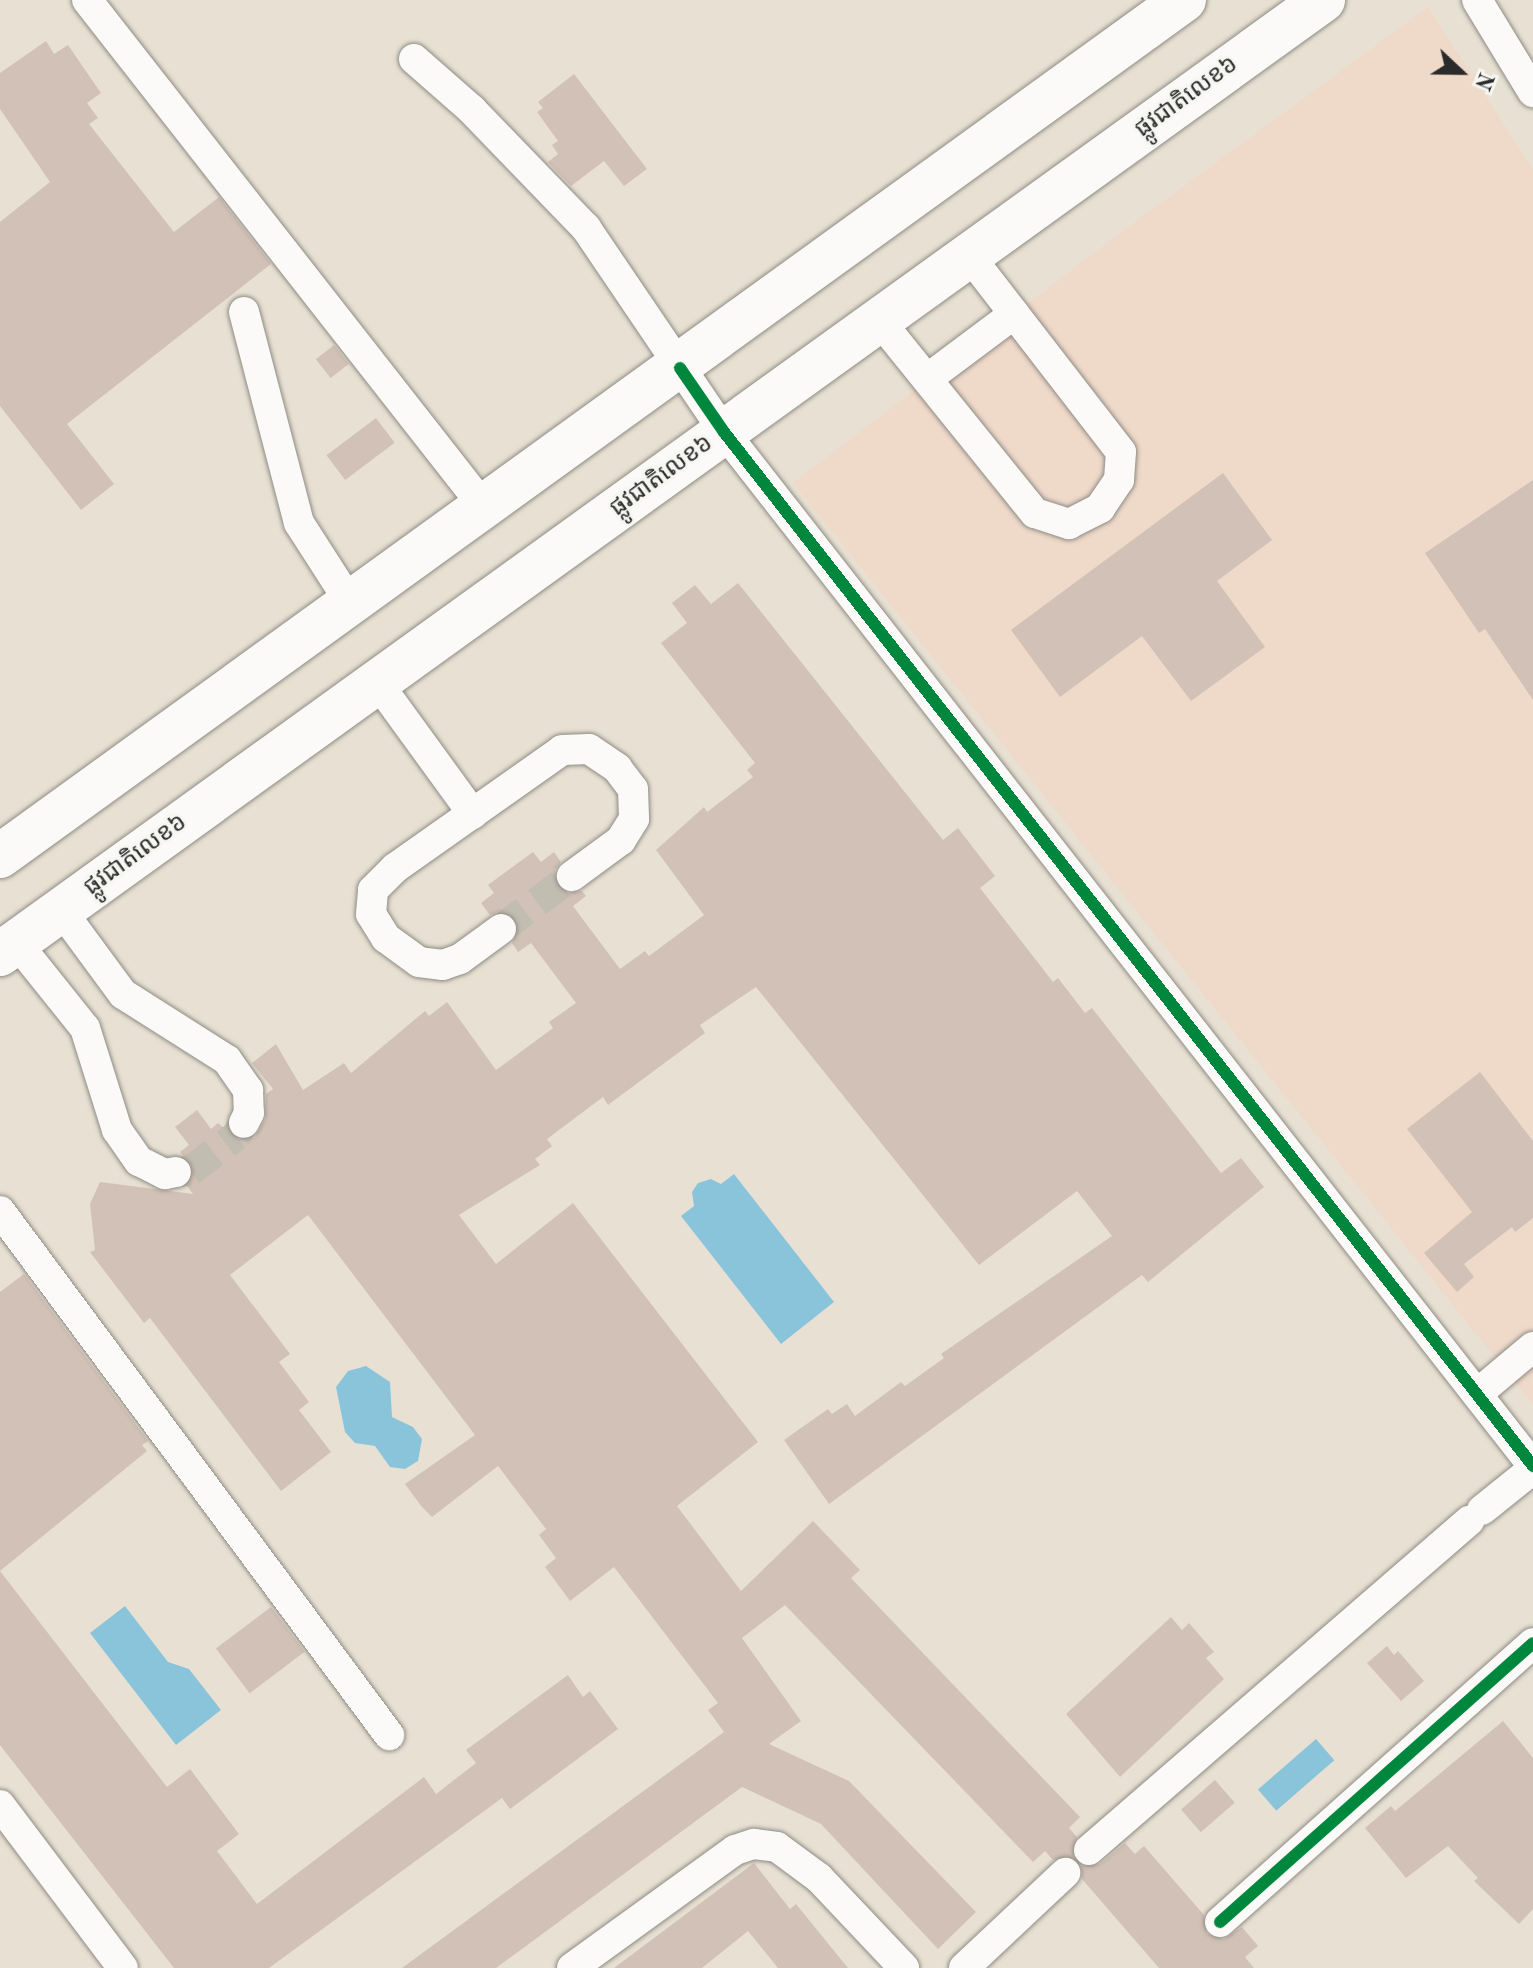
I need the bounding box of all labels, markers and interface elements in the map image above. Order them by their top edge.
north arrow [1421,32,1501,112]
street label: ផ្លូវជាតិលេខ៦ [1130,51,1244,145]
text: N [1470,69,1497,93]
street label: ផ្លូវជាតិលេខ៦ [605,430,719,524]
street label: ផ្លូវជាតិលេខ៦ [79,809,193,903]

